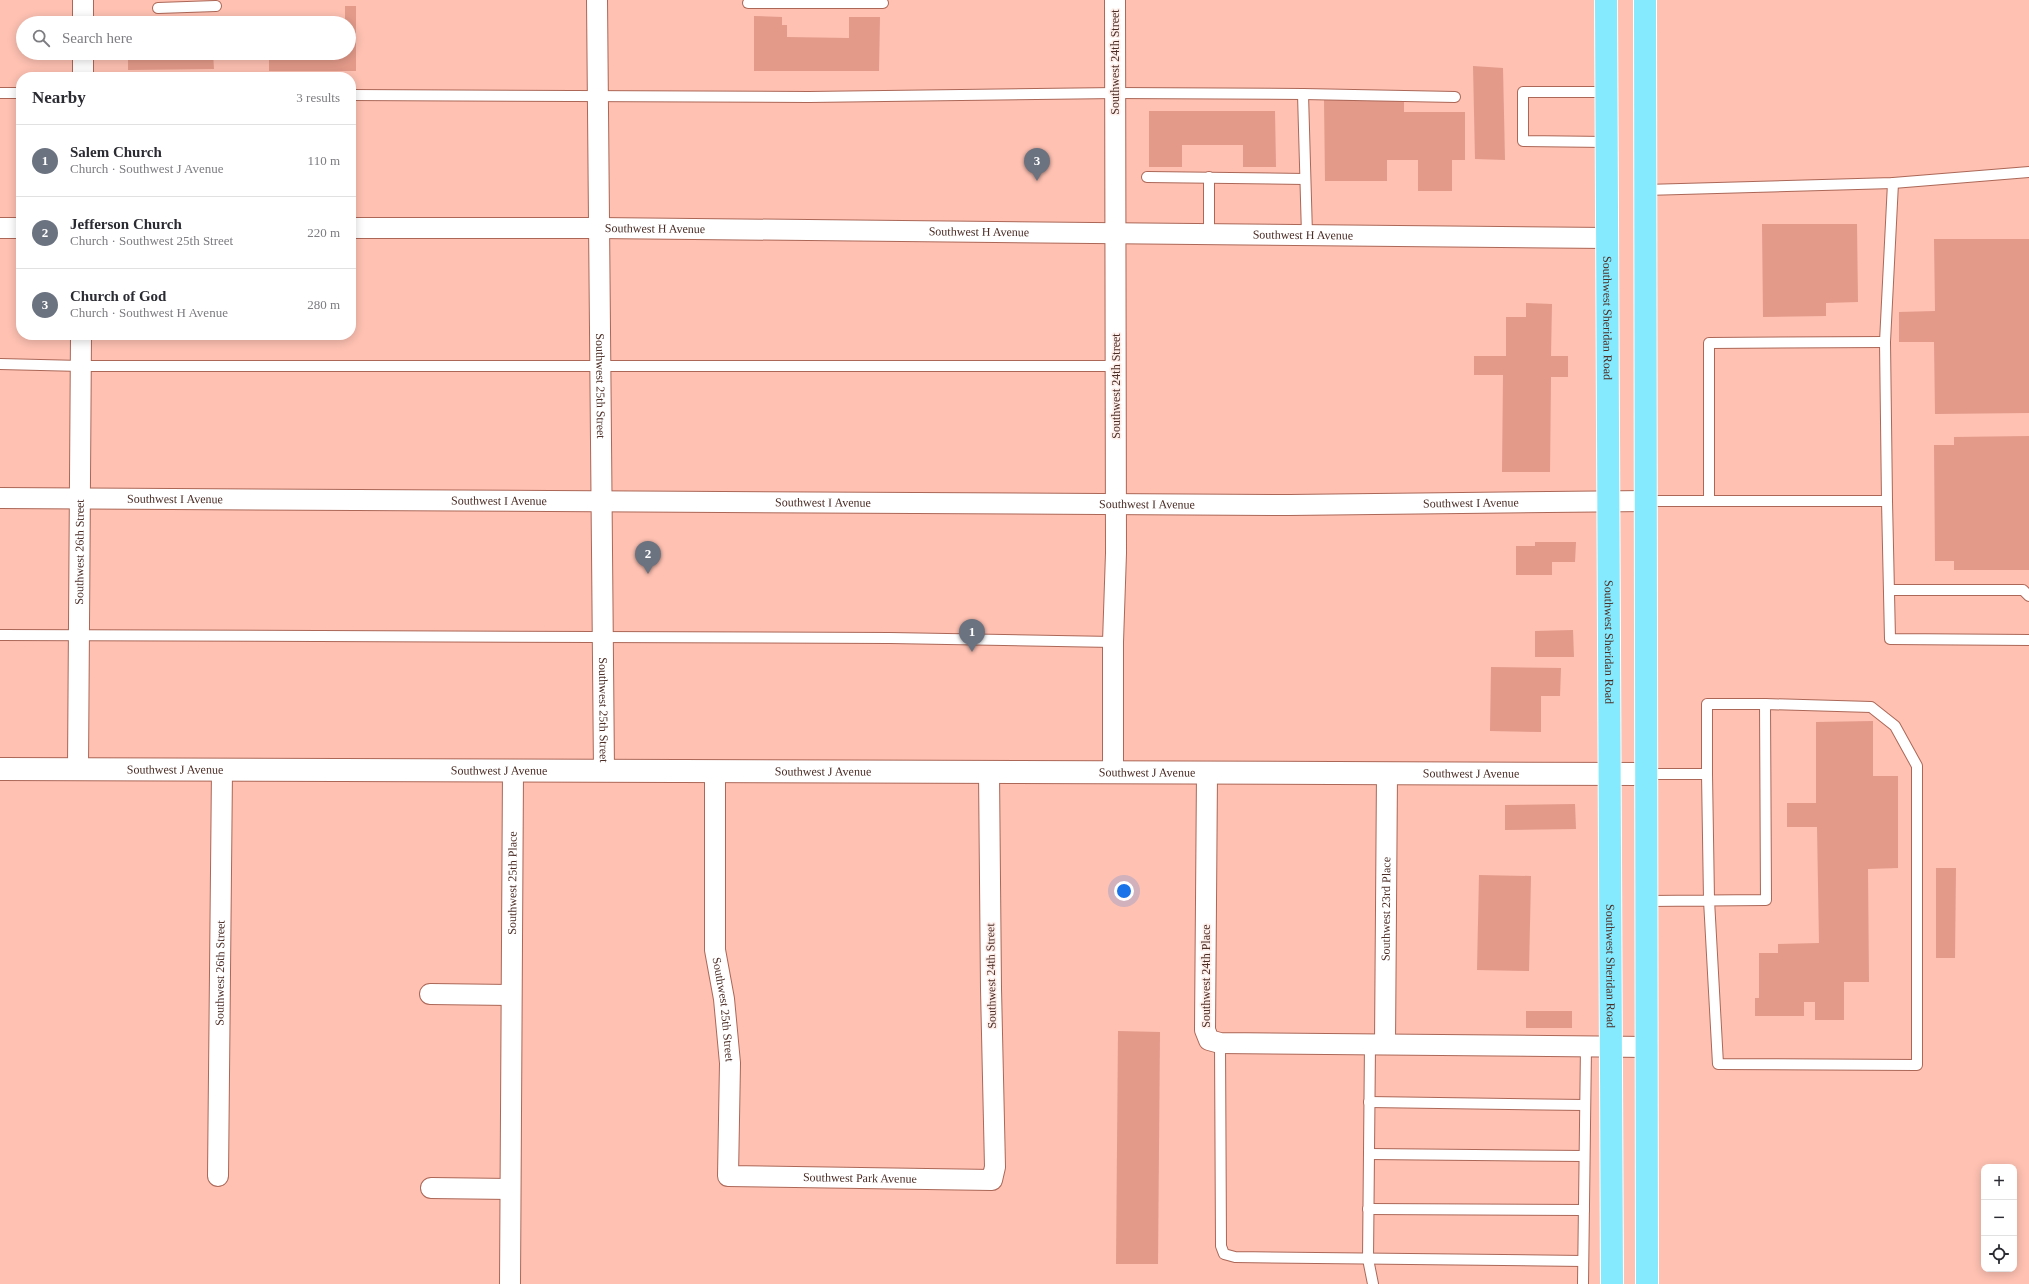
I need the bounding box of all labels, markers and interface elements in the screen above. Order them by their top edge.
street label: Southwest 24th Street [1108,9,1122,115]
search box [16,16,356,60]
icon: search [30,27,52,49]
text: Search here [62,30,132,46]
text: Nearby [32,88,86,107]
text: 3 results [296,90,340,105]
text: Salem Church [70,144,162,160]
pin: 3 [1024,148,1050,181]
text: 1 [42,153,48,168]
text: 110 m [308,153,340,168]
text: Church · Southwest J Avenue [70,161,224,176]
text: Jefferson Church [70,216,182,232]
street label: Southwest H Avenue [605,221,705,236]
street label: Southwest H Avenue [929,224,1029,239]
text: 2 [42,225,48,240]
text: 220 m [307,225,340,240]
street label: Southwest H Avenue [1253,227,1353,242]
text: Church · Southwest 25th Street [70,233,233,248]
street label: Southwest Sheridan Road [1600,256,1615,380]
text: Church of God [70,288,166,304]
text: 3 [42,297,48,312]
text: 280 m [307,297,340,312]
text: Church · Southwest H Avenue [70,305,228,320]
street label: Southwest 25th Street [593,333,608,439]
street label: Southwest 24th Street [1109,333,1123,439]
street label: Southwest I Avenue [127,492,223,506]
street label: Southwest I Avenue [451,493,547,508]
street label: Southwest I Avenue [775,495,871,510]
street label: Southwest I Avenue [1423,495,1519,510]
street label: Southwest I Avenue [1099,497,1195,511]
street label: Southwest 26th Street [72,499,87,605]
pin: 2 [635,541,661,574]
street label: Southwest Sheridan Road [1602,580,1616,704]
pin: 1 [959,619,985,652]
street label: Southwest 25th Street [596,657,611,763]
street label: Southwest J Avenue [127,762,223,777]
street label: Southwest J Avenue [451,763,547,778]
street label: Southwest J Avenue [775,764,871,779]
street label: Southwest J Avenue [1099,765,1195,780]
street label: Southwest J Avenue [1423,766,1519,781]
street label: Southwest 25th Place [505,831,520,935]
street label: Southwest 23rd Place [1379,857,1393,961]
your location [1114,881,1134,901]
street label: Southwest Sheridan Road [1603,904,1618,1028]
street label: Southwest 26th Street [212,920,228,1026]
street label: Southwest 24th Street [983,923,999,1029]
street label: Southwest 24th Place [1199,924,1213,1028]
street label: Southwest 25th Street [709,956,737,1063]
map controls [1981,1164,2017,1272]
button: + [1981,1164,2017,1200]
street label: Southwest Park Avenue [803,1170,917,1186]
button: − [1981,1200,2017,1236]
button: locate [1981,1236,2017,1272]

